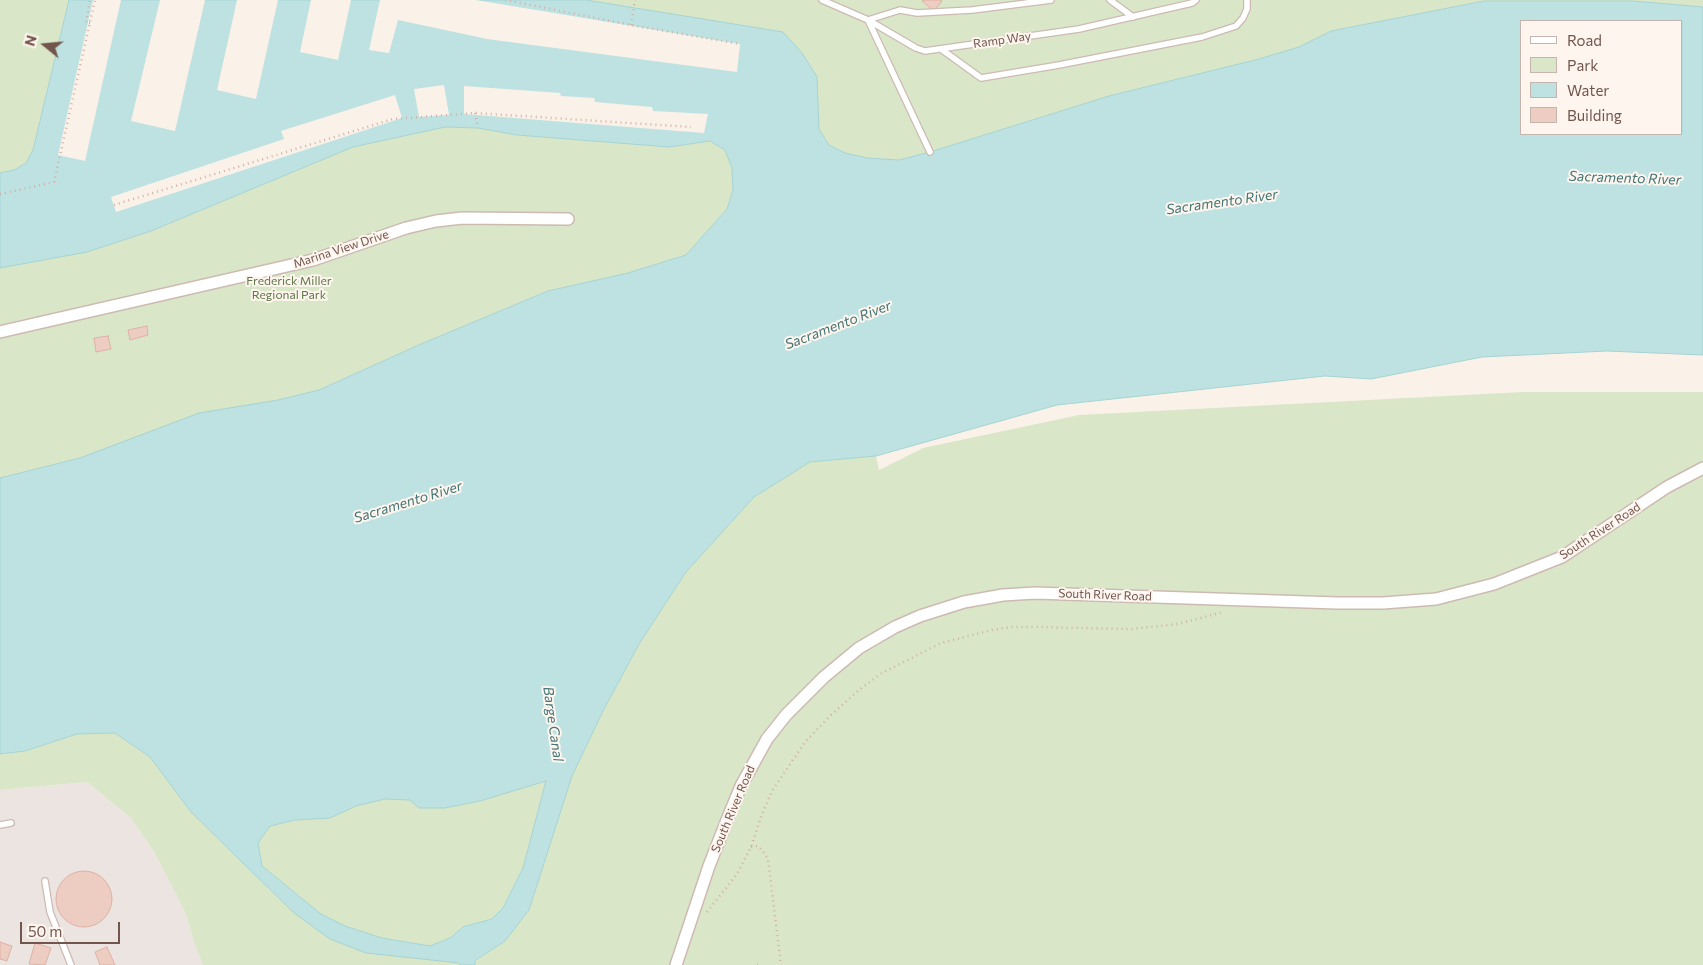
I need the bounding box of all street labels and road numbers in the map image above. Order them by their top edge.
street label: Ramp Way [972,29,1032,51]
street label: Marina View Drive [292,227,390,271]
street label: South River Road [1557,499,1643,563]
street label: South River Road [1058,586,1152,604]
street label: South River Road [708,763,758,855]

